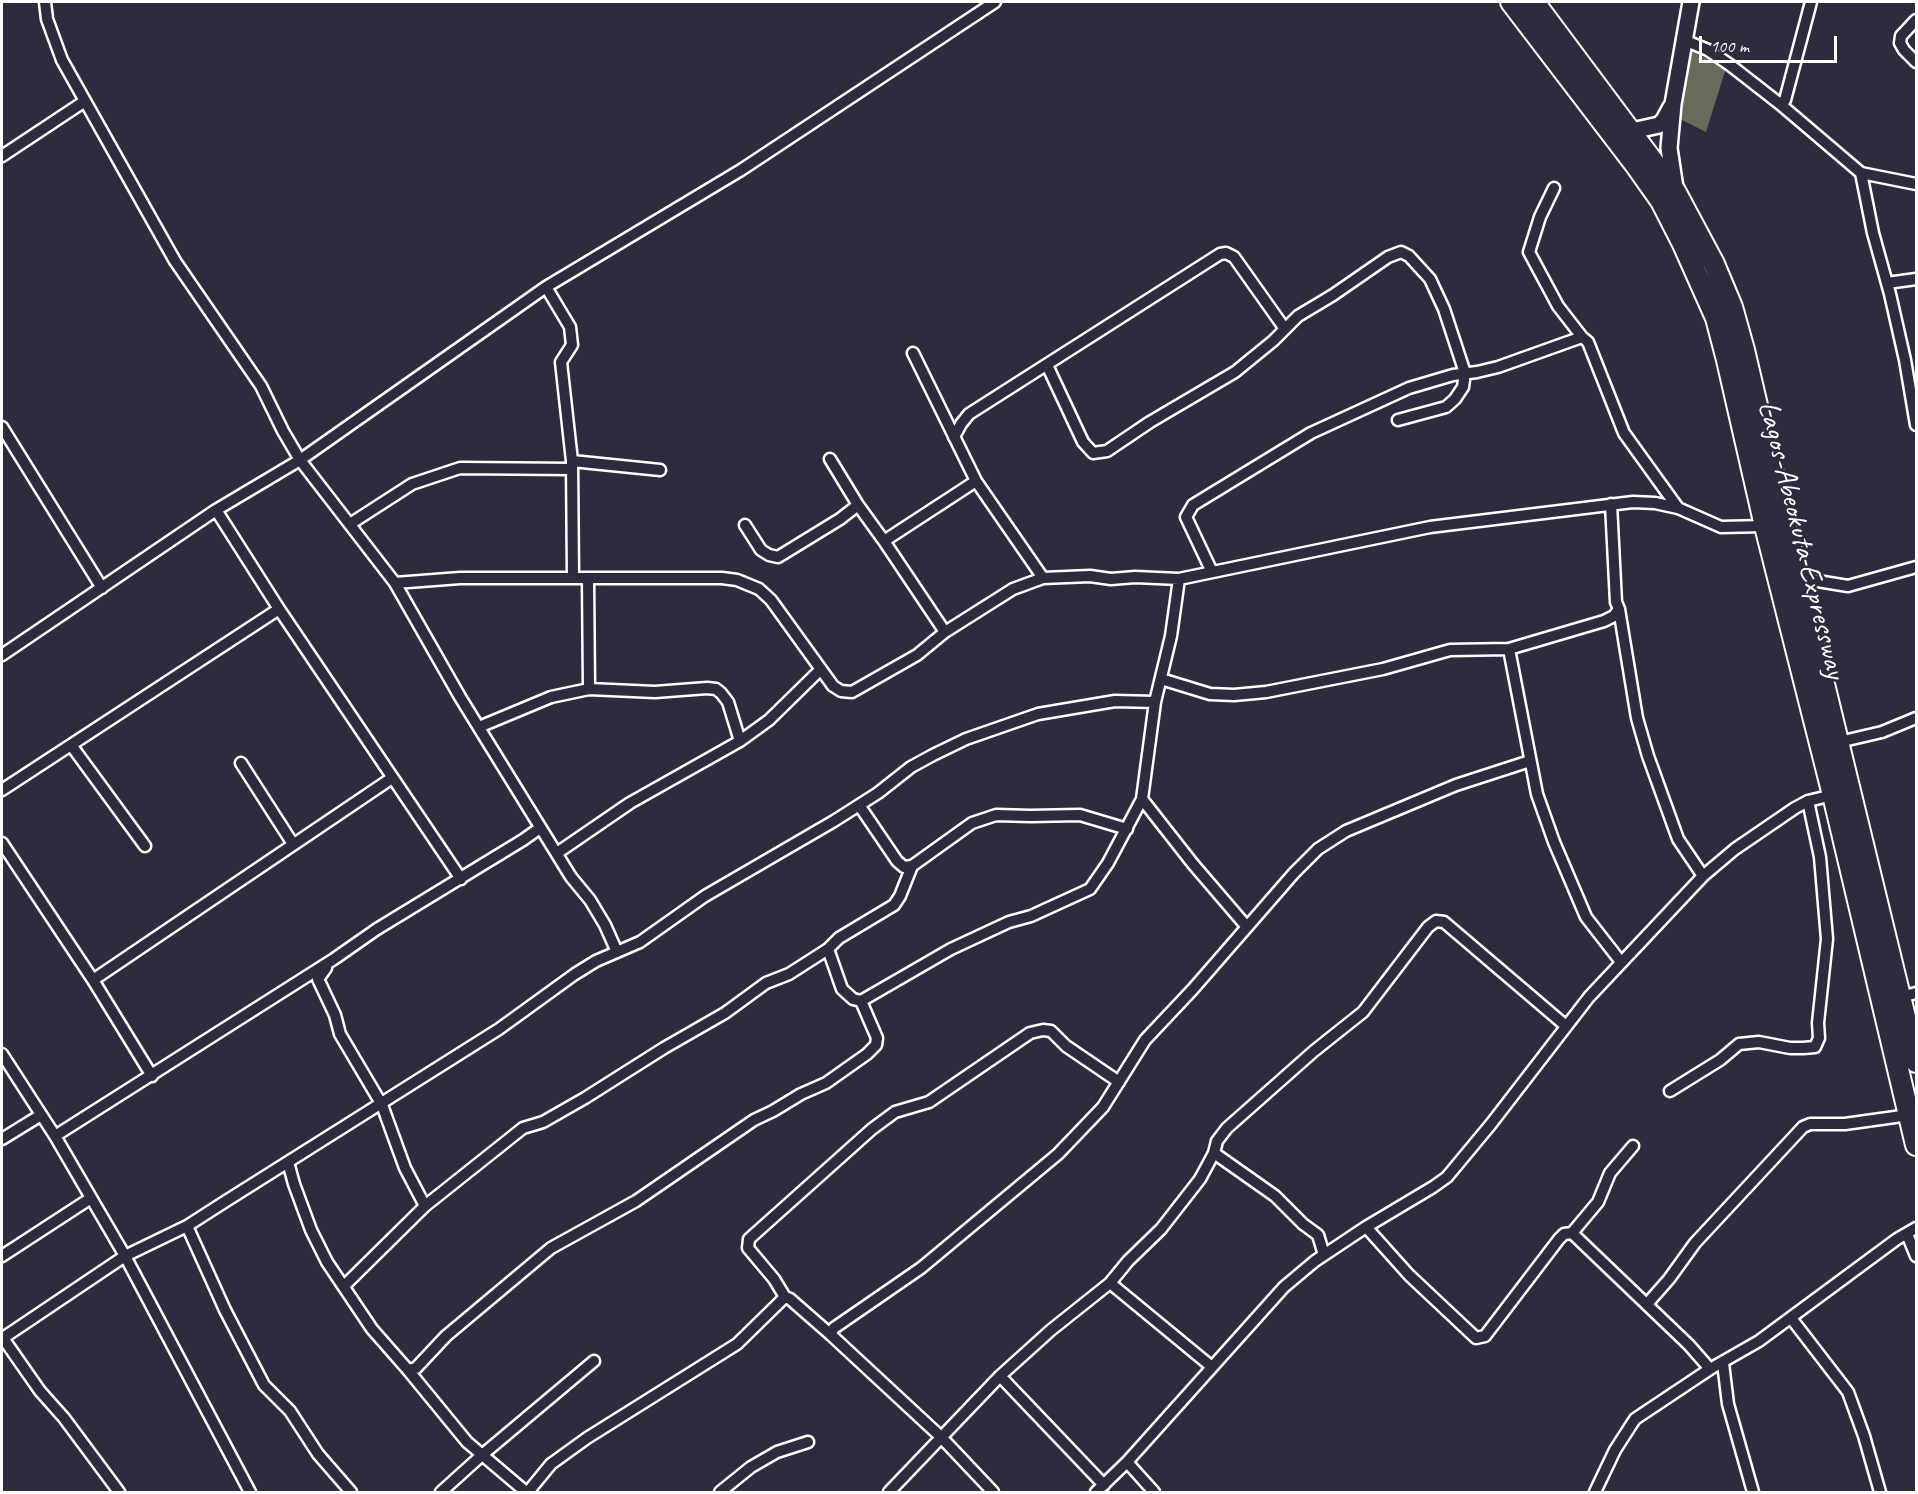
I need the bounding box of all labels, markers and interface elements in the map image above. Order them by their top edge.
scale bar [1702,24,1840,62]
text: 100 m [1710,35,1749,57]
street label: Lagos-Abeokuta Expressway [1749,398,1853,682]

